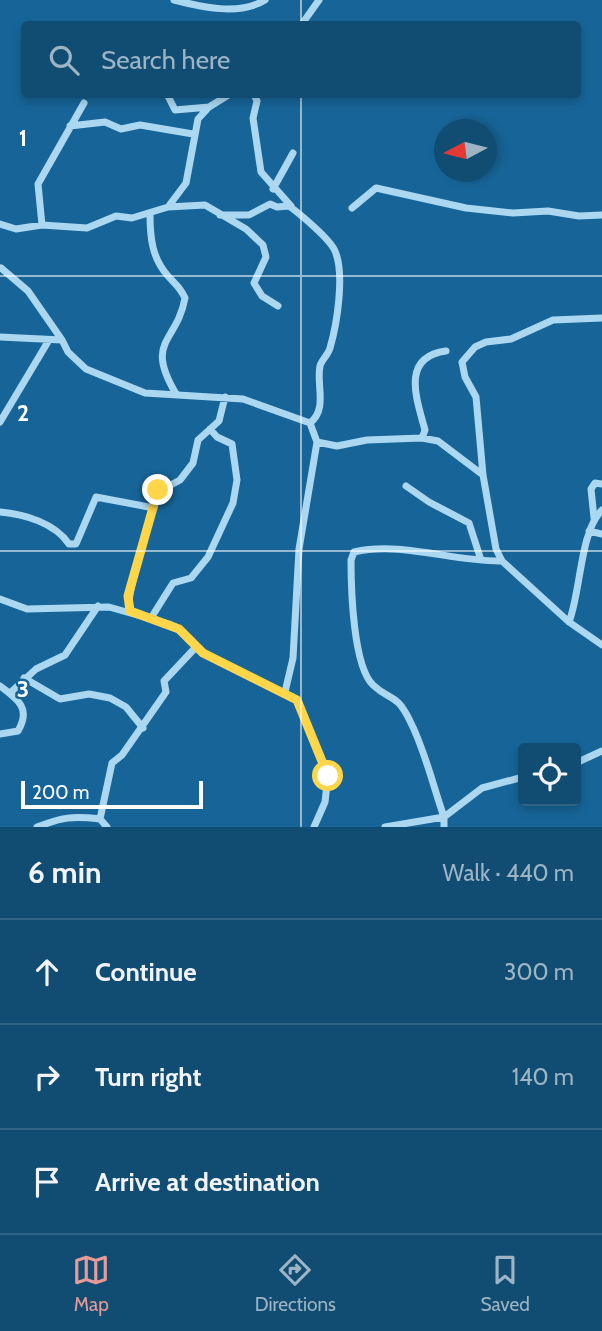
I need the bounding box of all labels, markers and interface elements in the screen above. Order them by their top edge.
search box [21,21,581,98]
icon: search [45,41,83,79]
text: Search here [101,44,230,76]
north arrow [434,119,497,182]
text: 1 [19,124,27,152]
text: 2 [17,399,29,427]
route end [142,474,173,505]
text: 3 [17,675,29,703]
map controls [518,743,581,806]
button: locate [518,743,581,806]
route start [312,760,343,791]
scale bar [21,778,203,810]
text: 200 m [32,781,89,804]
text: 6 min [28,854,101,891]
text: Walk · 440 m [443,859,574,887]
icon: ahead [28,953,66,991]
text: Continue [95,956,197,988]
text: 300 m [504,958,574,986]
icon: right [28,1058,66,1096]
text: Turn right [95,1061,201,1093]
text: 140 m [512,1063,574,1091]
icon: arrive [28,1163,66,1201]
text: Arrive at destination [95,1166,320,1198]
tab: Map [72,1251,110,1316]
tab: Directions [255,1251,336,1316]
tab: Saved [480,1251,530,1316]

